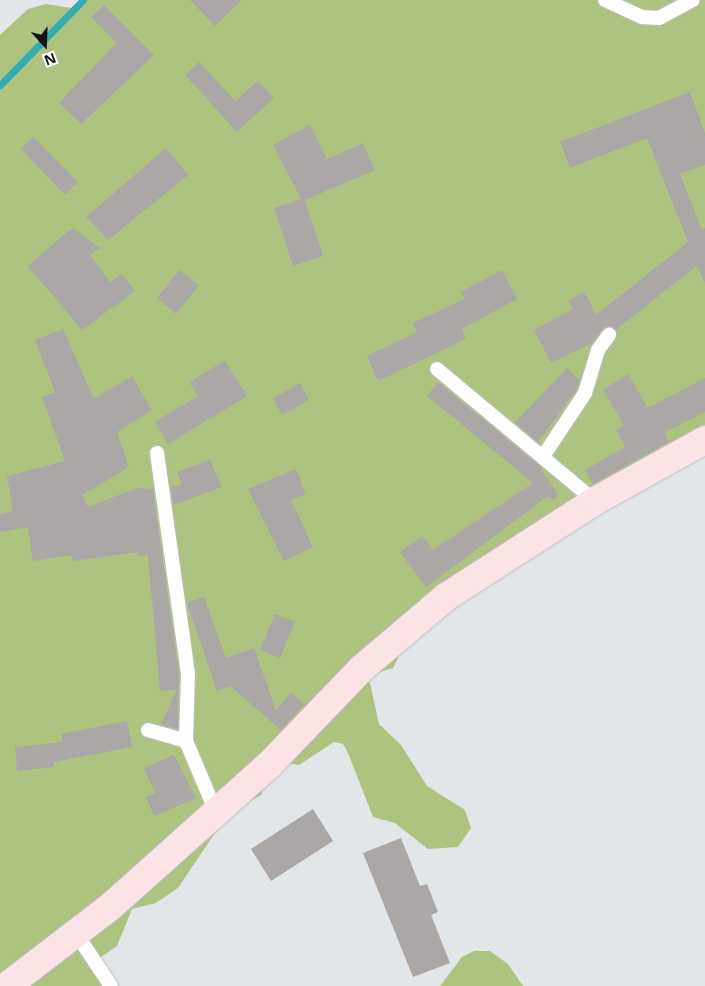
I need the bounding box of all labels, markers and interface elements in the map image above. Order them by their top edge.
north arrow [20,20,70,70]
text: N [42,49,59,70]

